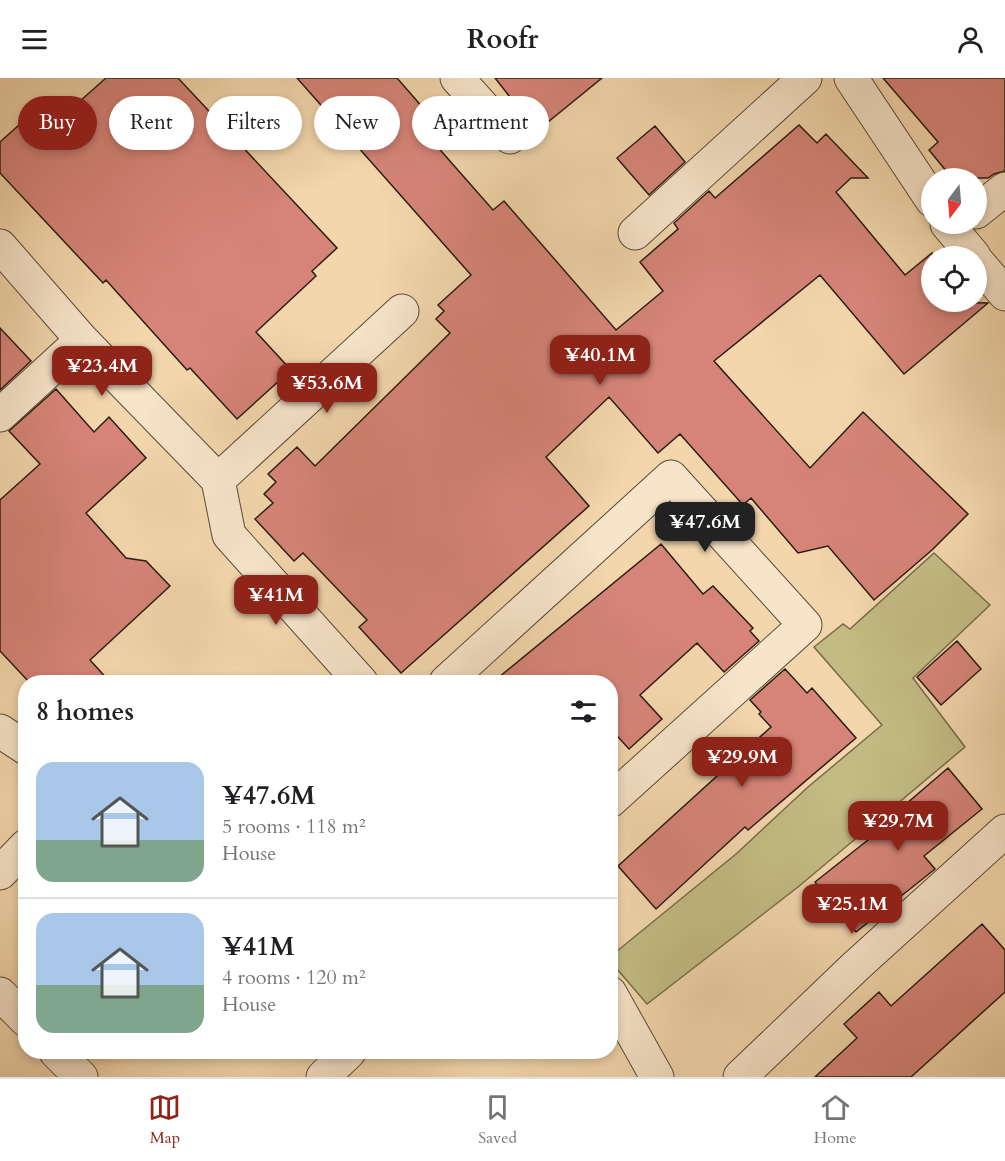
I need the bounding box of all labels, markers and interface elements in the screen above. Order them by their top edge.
text: Roofr [467,21,538,58]
icon: menu [18,23,51,56]
icon: person [954,23,987,56]
chip: Buy [18,96,97,150]
chip: Rent [109,96,194,150]
chip: Filters [206,96,302,150]
chip: New [314,96,400,150]
chip: Apartment [412,96,549,150]
north arrow [921,168,987,234]
map controls [921,168,987,312]
button: locate [921,246,987,312]
pin: ¥40.1M [551,335,649,386]
text: ¥40.1M [564,341,636,368]
pin: ¥23.4M [53,346,151,397]
text: ¥23.4M [66,352,138,379]
pin: ¥53.6M [278,363,376,414]
text: ¥53.6M [291,369,363,396]
pin: ¥47.6M [656,502,754,553]
text: ¥47.6M [669,508,741,535]
pin: ¥41M [240,575,312,626]
text: ¥41M [248,581,304,608]
text: 8 homes [36,694,134,729]
icon: filters [567,695,600,728]
pin: ¥29.9M [693,737,791,788]
text: ¥29.9M [706,743,778,770]
text: ¥47.6M [222,778,315,813]
icon: home [84,786,156,858]
pin: ¥29.7M [849,801,947,852]
text: ¥29.7M [862,807,934,834]
text: 5 rooms · 118 m² [222,813,366,840]
text: House [222,840,276,867]
pin: ¥25.1M [803,884,901,935]
text: ¥25.1M [816,890,888,917]
text: ¥41M [222,929,295,964]
icon: home [84,937,156,1009]
text: 4 rooms · 120 m² [222,964,366,991]
text: House [222,991,276,1018]
tab: Map [148,1091,181,1149]
tab: Saved [478,1091,517,1149]
tab: Home [814,1091,857,1149]

